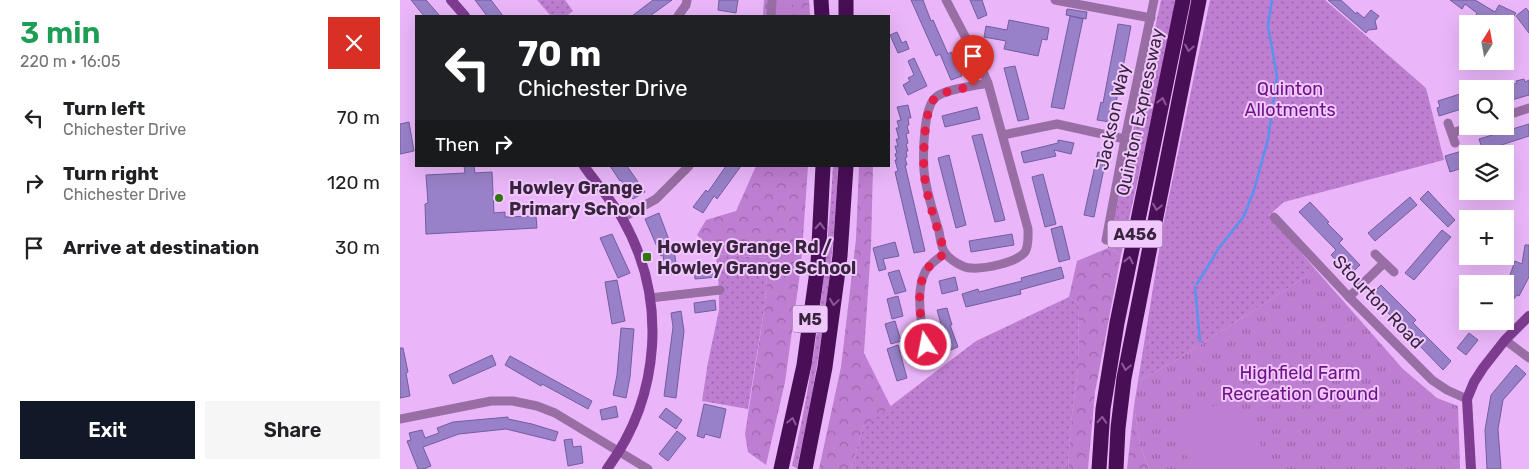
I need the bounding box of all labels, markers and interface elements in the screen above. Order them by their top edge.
text: 3 min [20,15,100,51]
north arrow [1459,15,1514,70]
map controls [1459,15,1514,330]
button: close [328,17,380,69]
street label: Quinton Expressway [1111,26,1169,198]
text: 70 m [518,33,601,75]
icon: left [435,35,500,100]
pin [952,35,994,86]
icon: arrive [959,42,987,70]
one-way arrow [1185,43,1195,52]
text: 220 m · 16:05 [20,52,120,71]
street label: Jackson Way [1091,62,1135,172]
text: Chichester Drive [518,75,688,102]
park label: Quinton Allotments [1244,78,1336,121]
button: search [1459,80,1514,135]
text: Turn left [63,97,145,120]
one-way arrow [1156,97,1167,105]
icon: left [20,104,48,132]
text: 70 m [337,106,380,129]
text: Chichester Drive [63,120,186,139]
icon: right [489,130,517,158]
text: Then [435,133,479,156]
button: layers [1459,145,1514,200]
text: Turn right [63,162,158,185]
icon: right [20,169,48,197]
text: 120 m [327,171,380,194]
place label: Howley Grange Primary School [509,177,645,220]
text: Chichester Drive [63,185,186,204]
marker: Howley Grange Primary School [493,192,505,204]
one-way arrow [1153,203,1163,212]
button: + [1459,210,1514,265]
road number: A456 [1108,220,1162,248]
one-way arrow [815,222,826,230]
icon: arrive [20,234,48,262]
text: Arrive at destination [63,236,259,259]
text: 30 m [335,236,380,259]
place label: Howley Grange Rd / Howley Grange School [657,236,856,279]
marker: Howley Grange Rd / Howley Grange School [641,251,653,263]
street label: Stourton Road [1328,251,1428,353]
one-way arrow [1123,256,1134,265]
button: − [1459,275,1514,330]
one-way arrow [829,298,840,306]
road number: M5 [792,306,828,332]
position arrow [899,318,951,370]
one-way arrow [1121,362,1132,371]
park label: Highfield Farm Recreation Ground [1221,362,1379,405]
button: Exit [20,401,195,459]
button: Share [205,401,380,459]
one-way arrow [1096,416,1107,424]
one-way arrow [786,417,796,426]

